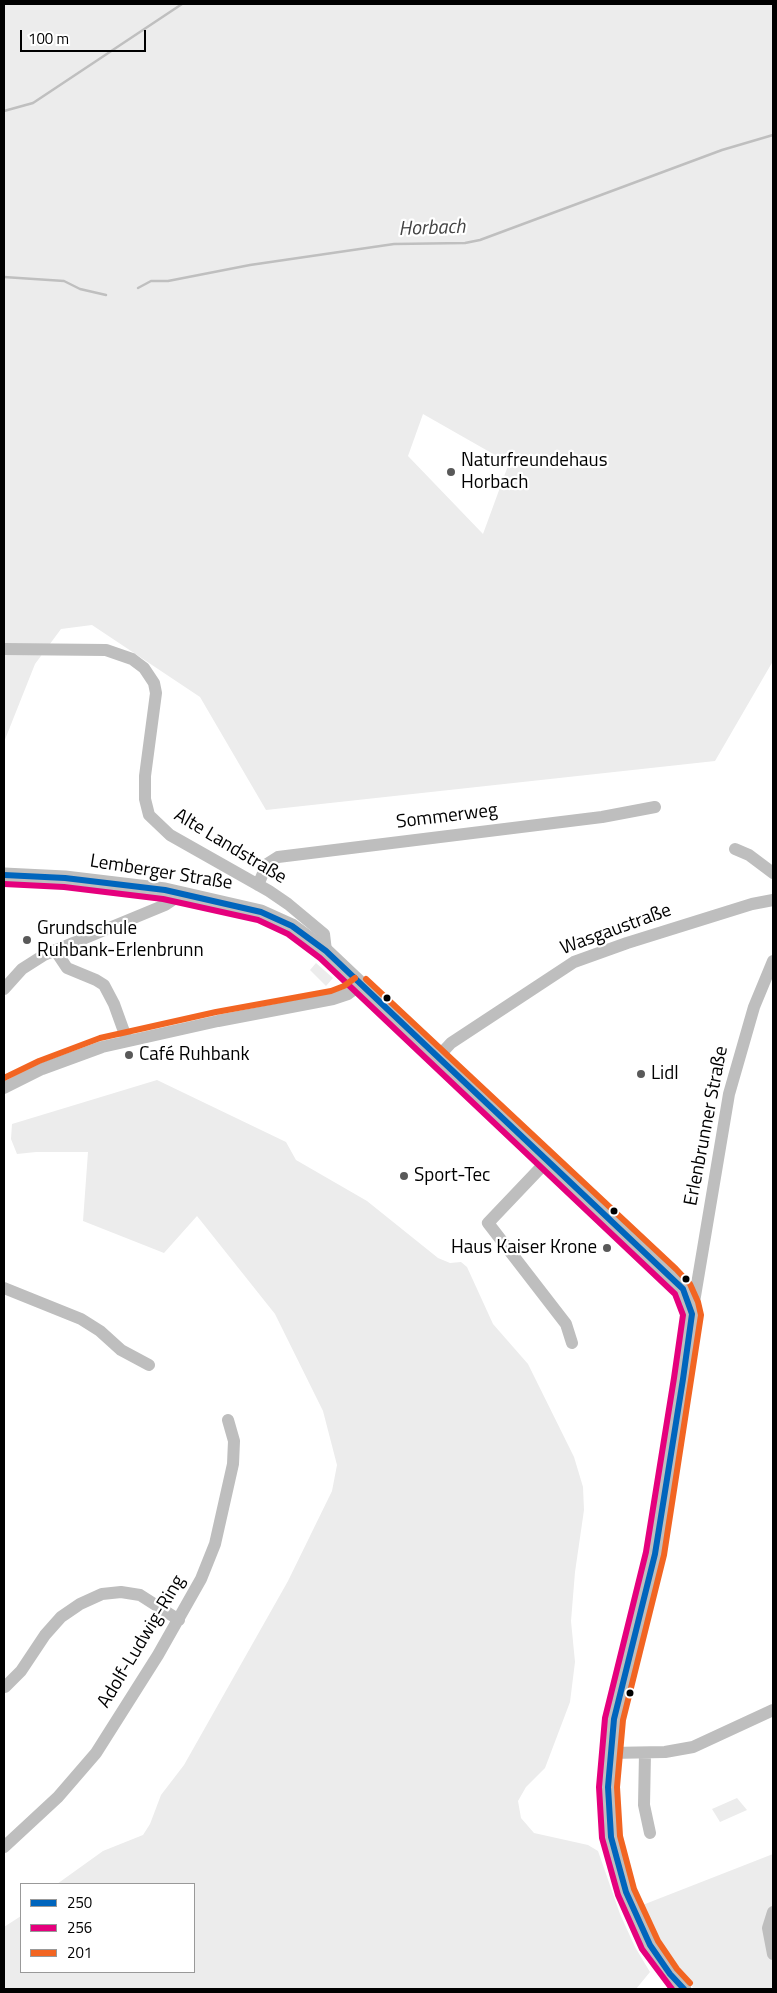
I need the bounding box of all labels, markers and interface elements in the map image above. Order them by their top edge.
scale bar [22,20,149,52]
text: 100 m [28,27,69,50]
water label: Horbach [398,216,466,242]
place label: Naturfreundehaus Horbach [461,450,608,494]
marker: Naturfreundehaus Horbach [445,466,457,478]
street label: Sommerweg [395,799,499,835]
street label: Alte Landstraße [170,804,290,890]
street label: Lemberger Straße [88,850,234,896]
street label: Wasgaustraße [557,899,675,961]
place label: Grundschule Ruhbank-Erlenbrunn [37,918,204,962]
marker: Grundschule Ruhbank-Erlenbrunn [21,934,33,946]
unlabelled marker [382,993,392,1003]
place label: Café Ruhbank [139,1044,250,1066]
street label: Erlenbrunner Straße [680,1044,734,1208]
marker: Café Ruhbank [123,1049,135,1061]
place label: Lidl [651,1063,679,1085]
marker: Lidl [635,1068,647,1080]
place label: Sport-Tec [414,1165,490,1187]
marker: Sport-Tec [398,1170,410,1182]
unlabelled marker [609,1206,619,1216]
place label: Haus Kaiser Krone [451,1237,597,1259]
marker: Haus Kaiser Krone [601,1242,613,1254]
unlabelled marker [681,1274,691,1284]
street label: Adolf-Ludwig-Ring [93,1571,191,1713]
unlabelled marker [625,1688,635,1698]
legend [20,1883,195,1973]
text: 250 [67,1891,92,1914]
text: 256 [67,1916,92,1939]
text: 201 [67,1941,92,1964]

